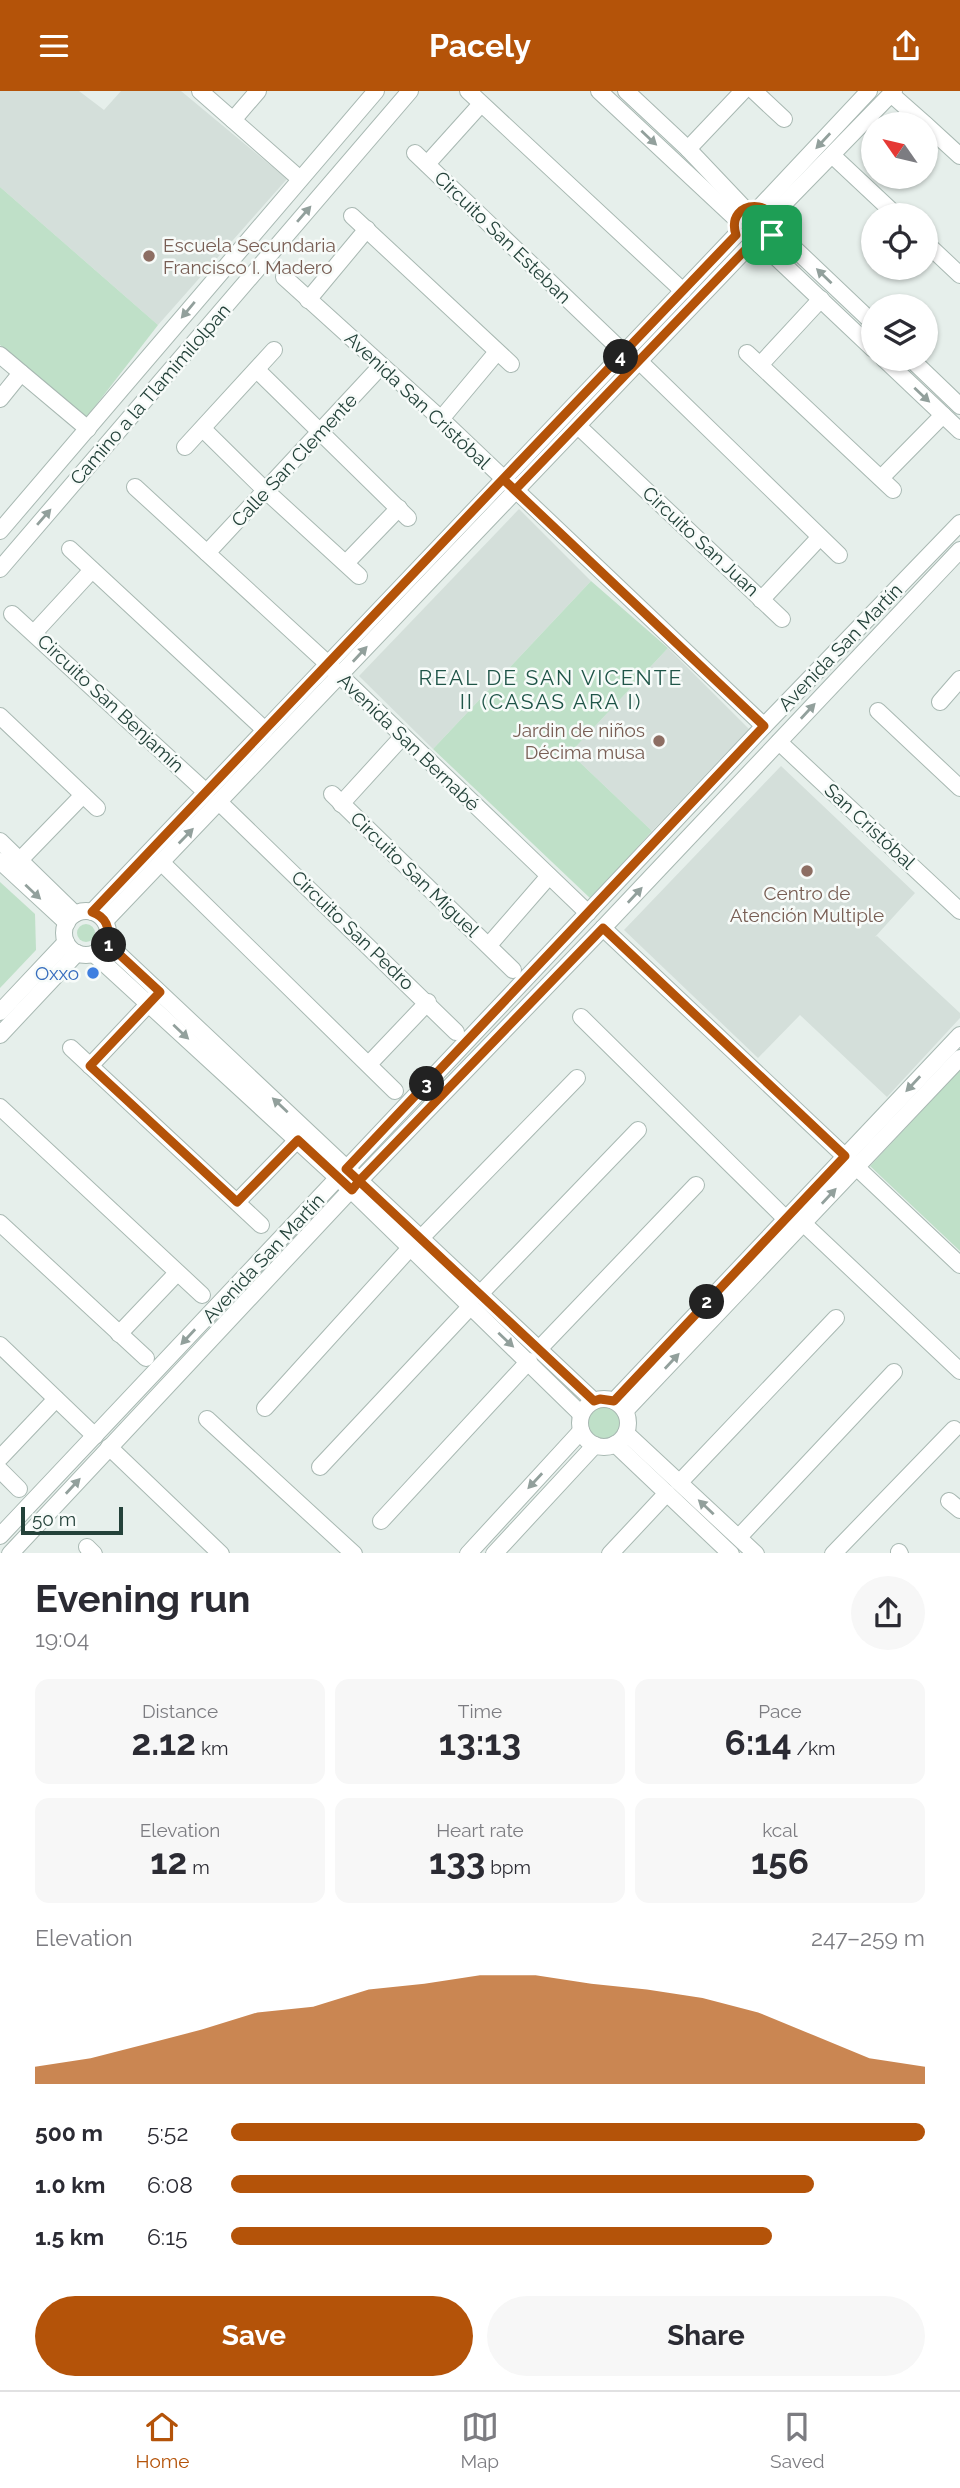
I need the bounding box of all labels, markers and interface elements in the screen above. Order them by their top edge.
icon: menu [35,27,73,65]
text: Pacely [429,27,531,64]
icon: share [887,27,925,65]
north arrow [861,112,938,189]
map controls [861,112,938,371]
one-way arrow [640,129,657,145]
one-way arrow [815,132,831,149]
street label: Circuito San Esteban [430,166,576,308]
button: locate [861,203,938,280]
pin [742,205,802,265]
one-way arrow [296,206,311,223]
icon: arrive [753,216,791,254]
place label: Escuela Secundaria Francisco I. Madero [163,234,336,278]
marker: Escuela Secundaria Francisco I. Madero [141,248,157,264]
one-way arrow [816,269,833,285]
button: layers [861,294,938,371]
street label: Camino a la Tlamimilolpan [65,299,235,489]
one-way arrow [181,302,196,319]
street label: Avenida San Cristóbal [341,327,496,474]
pin: 4 [604,339,638,375]
text: 4 [615,345,626,367]
one-way arrow [913,386,930,402]
street label: Calle San Clemente [227,389,361,531]
street label: Circuito San Juan [638,482,764,600]
one-way arrow [36,508,52,526]
street label: Avenida San Martín [774,579,906,715]
street label: Circuito San Benjamín [33,630,189,776]
one-way arrow [351,646,367,663]
district label: REAL DE SAN VICENTE II (CASAS ARA I) [419,665,683,714]
street label: Avenida San Bernabé [334,669,484,815]
one-way arrow [799,703,815,720]
place label: Jardin de niños Décima musa [513,719,645,763]
marker: Jardin de niños Décima musa [651,733,667,749]
street label: San Cristóbal [820,779,920,874]
street label: Circuito San Miguel [346,807,484,941]
one-way arrow [177,828,193,845]
marker: Centro de Atención Multiple [799,863,815,879]
street label: Circuito San Pedro [287,866,419,994]
place label: Centro de Atención Multiple [730,882,884,926]
one-way arrow [24,884,42,900]
one-way arrow [626,887,642,904]
pin: 1 [92,927,126,963]
text: 1 [104,933,113,955]
place label: Oxxo [35,962,79,984]
marker: Oxxo [85,965,101,981]
one-way arrow [172,1024,189,1040]
pin: 3 [410,1067,444,1101]
text: 3 [421,1072,432,1094]
one-way arrow [905,1076,922,1093]
one-way arrow [271,1096,288,1113]
one-way arrow [820,1188,836,1205]
street label: Avenida San Martín [198,1189,328,1327]
pin: 2 [690,1285,724,1319]
text: 2 [701,1290,712,1312]
one-way arrow [181,1328,197,1345]
one-way arrow [497,1331,514,1347]
one-way arrow [664,1353,680,1370]
one-way arrow [527,1472,543,1490]
one-way arrow [65,1478,81,1495]
one-way arrow [698,1499,715,1515]
scale bar [21,1505,122,1536]
text: 50 m [32,1508,76,1530]
text: Evening run [35,1576,250,1621]
button: share [851,1576,925,1650]
text: 19:04 [35,1625,89,1652]
text: Distance [142,1700,218,1722]
text: Time [458,1700,502,1722]
text: Pace [758,1700,802,1722]
text: 2.12 [131,1722,196,1763]
text: 13:13 [439,1722,521,1763]
text: 6:14 [724,1722,792,1763]
text: km [196,1737,229,1759]
text: /km [792,1737,836,1759]
text: Elevation [140,1819,220,1841]
text: Heart rate [436,1819,524,1841]
text: kcal [762,1819,798,1841]
text: 12 [150,1841,187,1882]
text: 133 [429,1841,485,1882]
text: 156 [751,1841,809,1882]
text: m [187,1856,210,1878]
text: bpm [485,1856,531,1878]
text: Elevation [35,1924,133,1951]
text: 247–259 m [811,1924,925,1951]
text: 500 m [35,2119,103,2146]
text: 5:52 [147,2119,188,2146]
text: 1.0 km [35,2171,105,2198]
text: 6:08 [147,2171,193,2198]
text: 1.5 km [35,2223,104,2250]
text: 6:15 [147,2223,188,2250]
button: Save [35,2296,473,2376]
button: Share [487,2296,925,2376]
tab: Home [136,2408,189,2472]
tab: Map [460,2408,499,2472]
tab: Saved [770,2408,824,2472]

